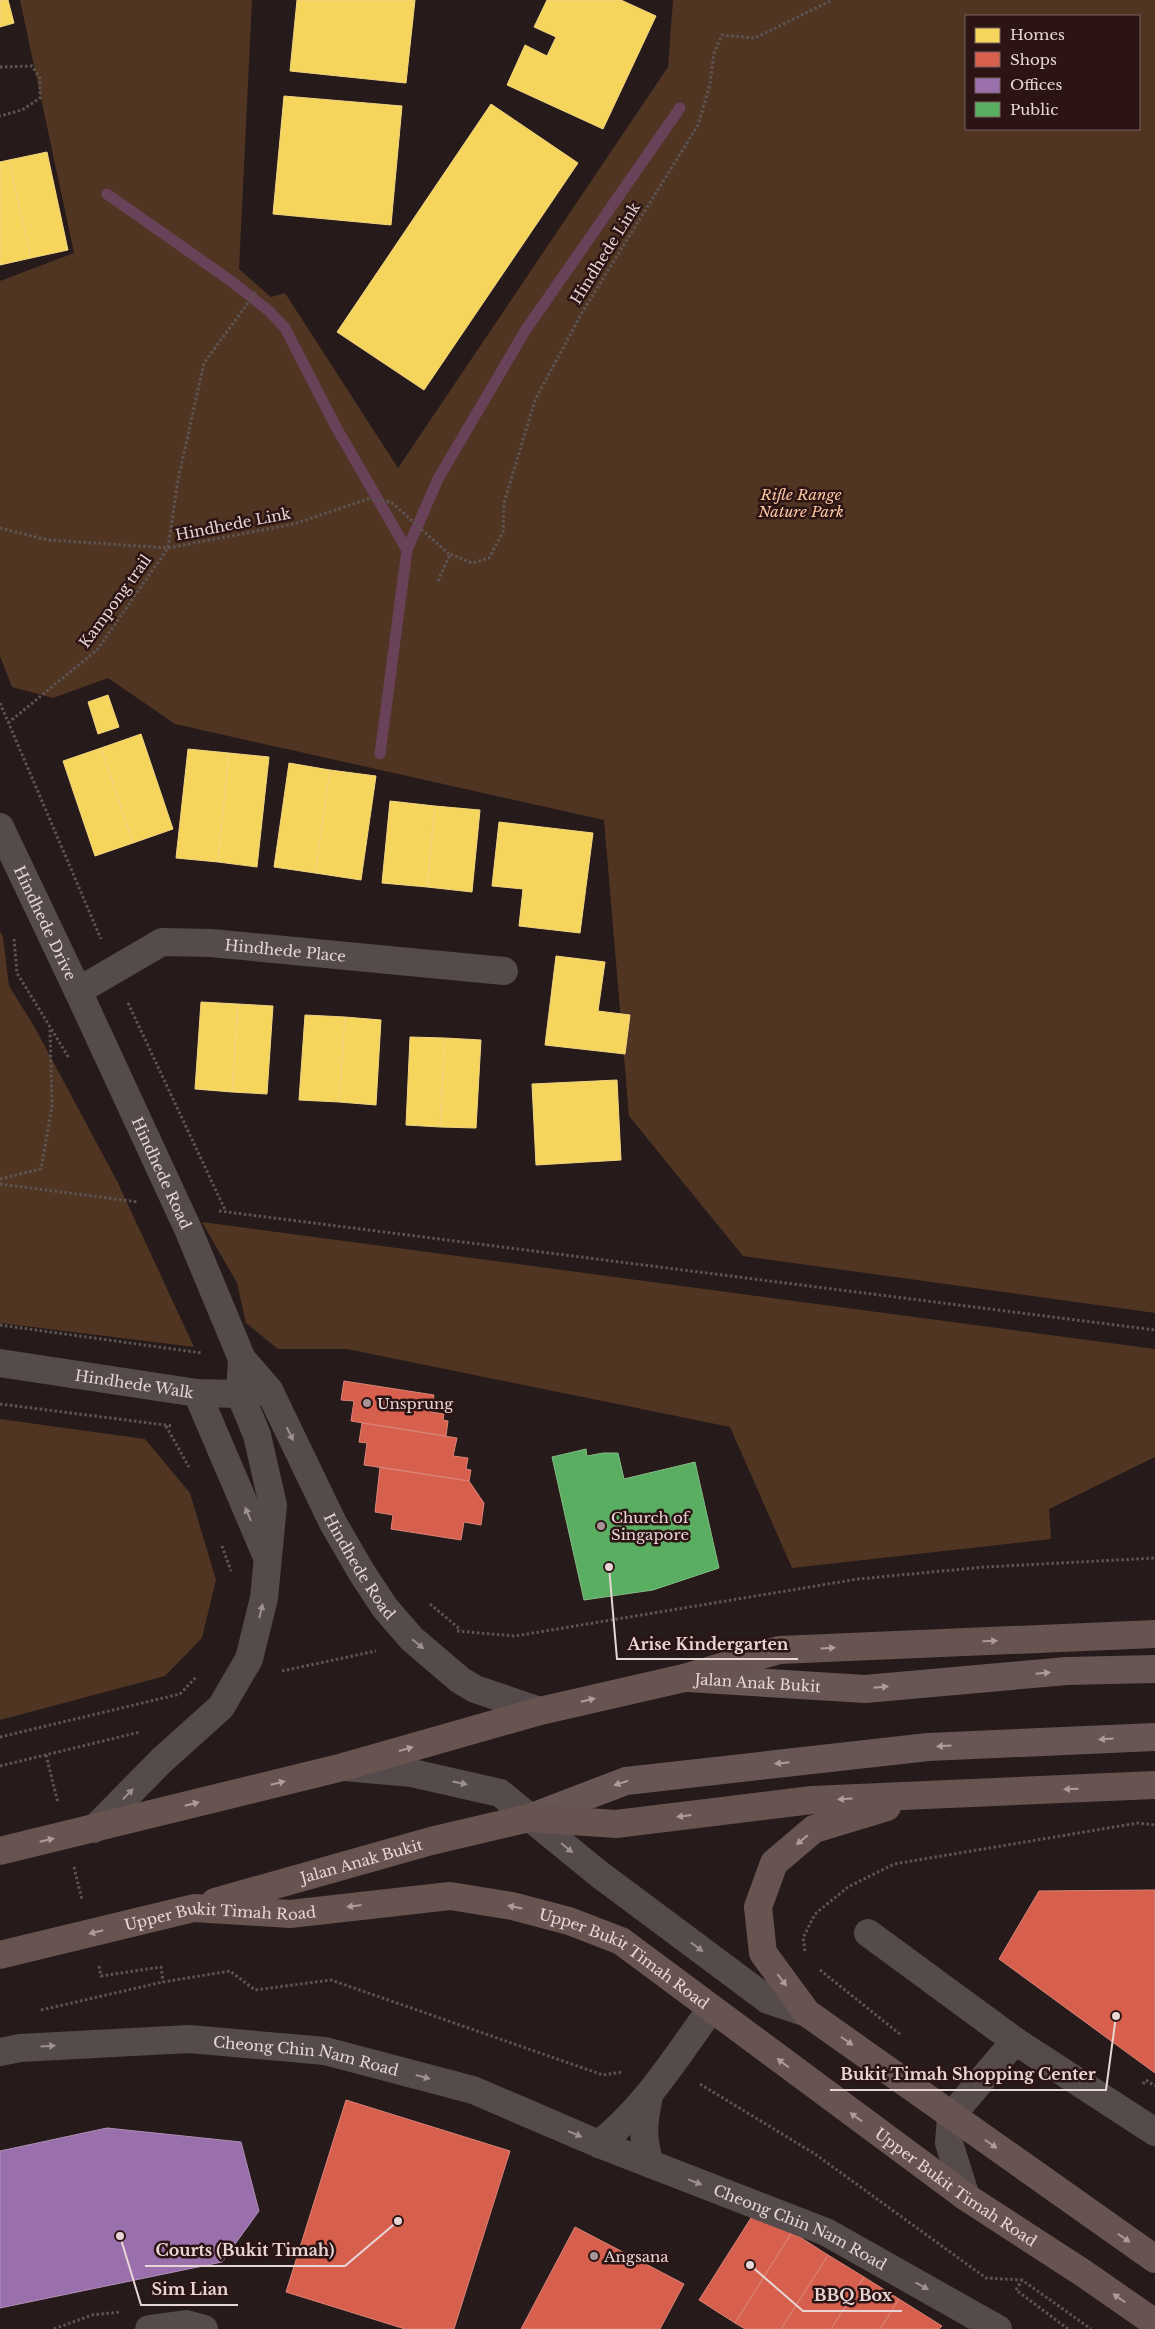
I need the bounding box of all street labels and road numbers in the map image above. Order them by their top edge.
street label: Hindhede Link [566,198,644,308]
street label: Hindhede Link [174,503,293,544]
street label: Kampong trail [75,551,155,651]
street label: Hindhede Drive [10,862,81,983]
street label: Hindhede Place [224,935,347,965]
street label: Hindhede Road [128,1114,196,1232]
street label: Hindhede Walk [74,1365,196,1402]
street label: Hindhede Road [320,1510,400,1623]
street label: Jalan Anak Bukit [692,1669,822,1696]
street label: Jalan Anak Bukit [296,1834,425,1888]
street label: Upper Bukit Timah Road [122,1898,317,1934]
street label: Upper Bukit Timah Road [537,1904,713,2013]
street label: Cheong Chin Nam Road [212,2032,401,2080]
street label: Upper Bukit Timah Road [871,2123,1041,2250]
street label: Cheong Chin Nam Road [711,2180,890,2274]

